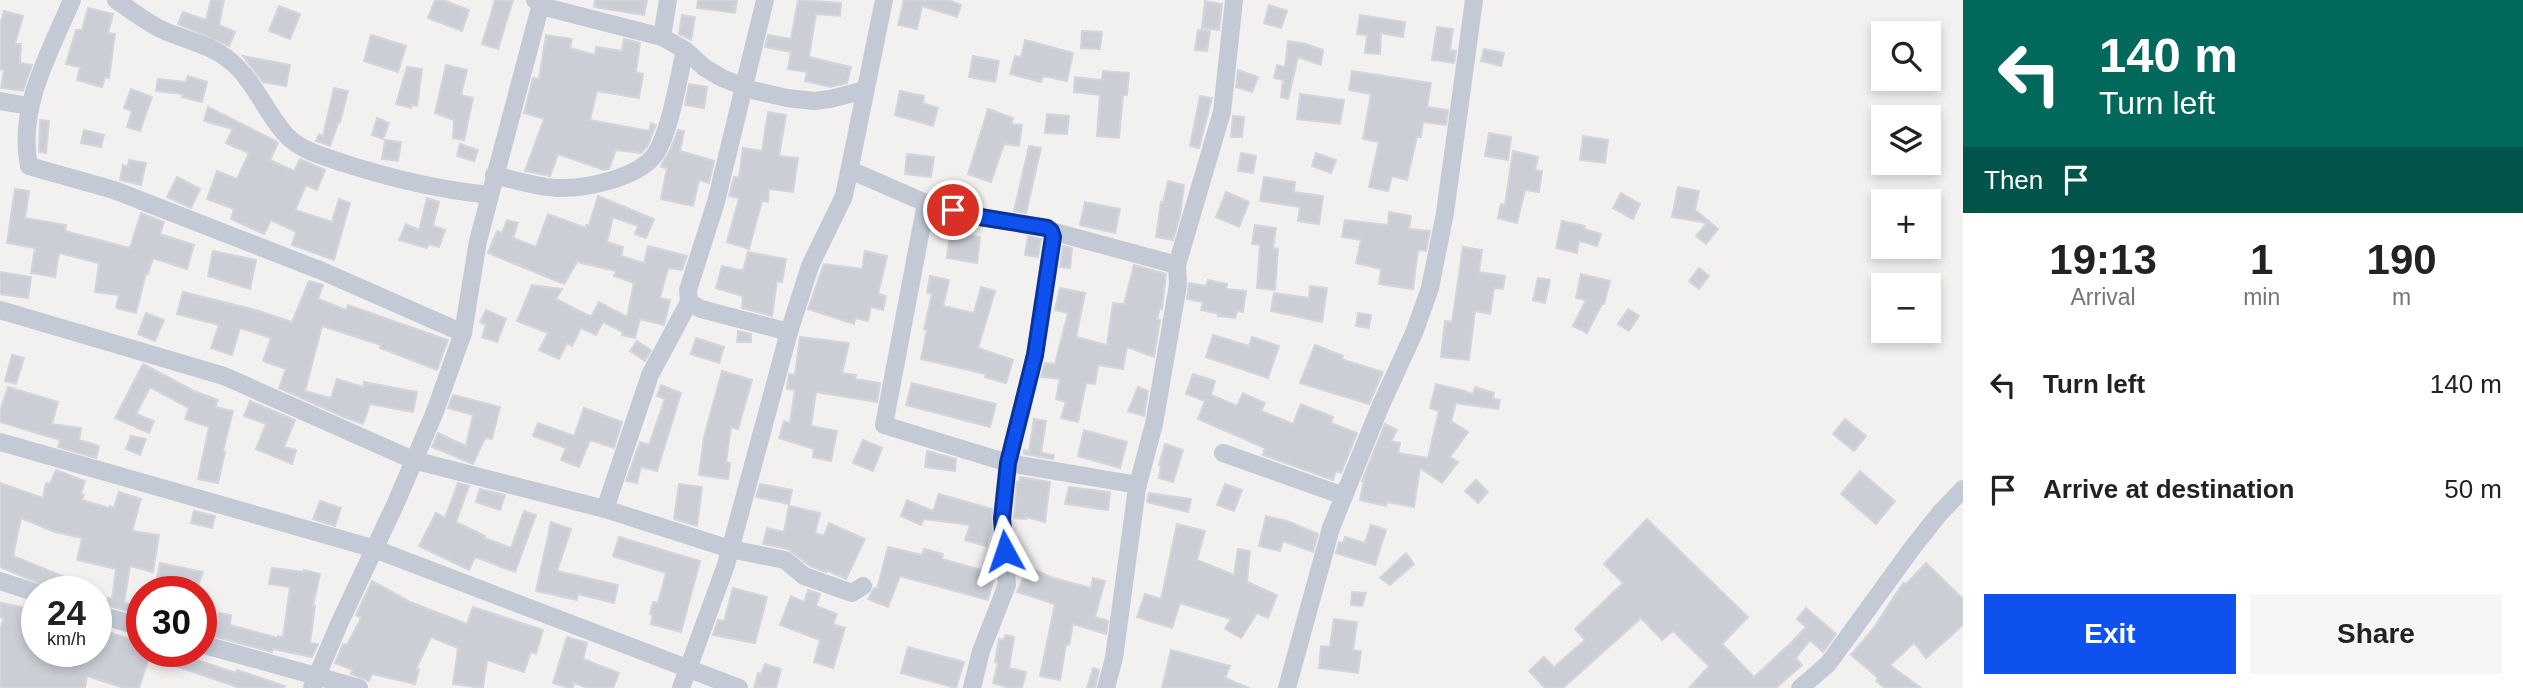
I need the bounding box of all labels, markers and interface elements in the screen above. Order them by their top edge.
map controls [1871,21,1941,343]
button: search [1871,21,1941,91]
icon: left [1984,28,2075,119]
text: 140 m [2099,28,2238,82]
text: Turn left [2099,85,2215,121]
button: layers [1871,105,1941,175]
icon: arrive [2057,161,2095,199]
text: Then [1984,165,2043,195]
pin [923,180,983,240]
button: + [1871,189,1941,259]
icon: arrive [934,191,972,229]
text: 19:13 [2049,236,2157,283]
text: 1 [2250,236,2273,283]
text: 190 [2367,236,2437,283]
button: − [1871,273,1941,343]
text: Arrival [2070,284,2136,310]
text: min [2243,284,2280,310]
text: m [2392,284,2411,310]
icon: left [1984,366,2022,404]
text: Turn left [2043,369,2145,399]
text: 140 m [2430,369,2502,399]
icon: arrive [1984,471,2022,509]
text: Arrive at destination [2043,474,2294,504]
text: 50 m [2444,474,2502,504]
position arrow [968,514,1042,588]
speed limit sign: 30 [126,576,217,667]
text: 24 [47,593,86,632]
button: Exit [1984,594,2236,674]
button: Share [2250,594,2502,674]
text: km/h [47,629,86,649]

